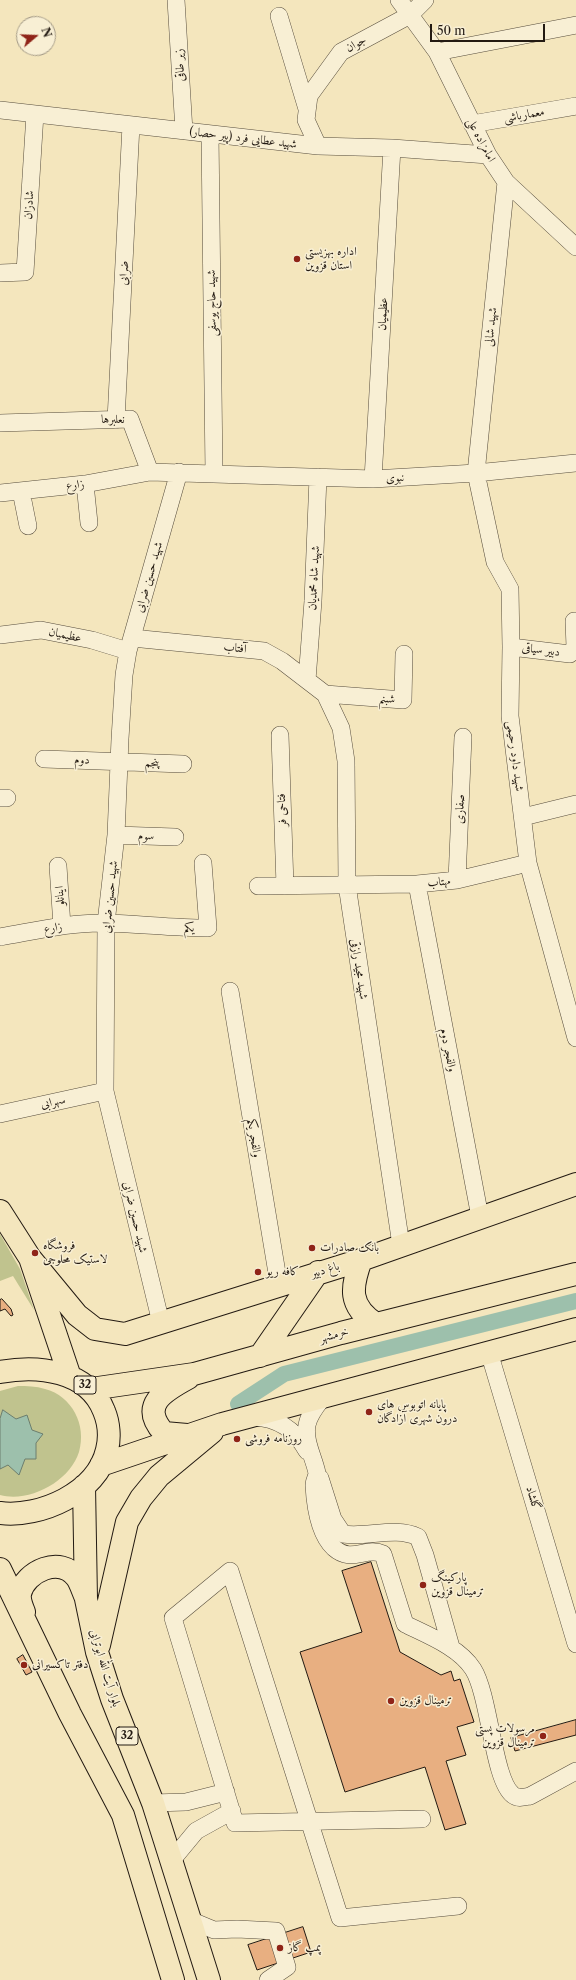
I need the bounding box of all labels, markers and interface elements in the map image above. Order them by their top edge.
north arrow [16,16,56,56]
scale bar [432,16,547,42]
text: 50 m [437,23,466,38]
text: N [38,26,55,39]
street label: جوان [343,32,369,56]
street label: زیر طاقی [172,48,188,82]
street label: معمارباشی [503,104,545,126]
street label: امامزاده علی [463,115,499,165]
street label: شهید عطایی فرد (پیر حصار) [188,124,298,152]
street label: شادزان [21,190,37,220]
place label: اداره بهزیستی استان قزوین [305,245,357,273]
marker: اداره بهزیستی استان قزوین [292,254,302,264]
street label: ضرابی [116,260,132,286]
street label: شهید حاج یوسفی [204,270,220,336]
street label: عظیمیان [375,297,391,331]
street label: شهید شالی [482,307,500,347]
street label: نعلبرها [101,413,125,427]
street label: نبوی [385,470,405,486]
street label: زارع [65,477,85,493]
street label: شهید حسین ضرابی [132,540,166,614]
street label: شهید شاه محمدیان [305,545,323,611]
street label: عظیمیان [47,624,83,646]
street label: آفتاب [223,640,247,656]
street label: دبیر سیاقی [521,641,561,659]
street label: شبنم [378,691,396,707]
street label: شهید داود رحیمی [504,720,526,792]
street label: دوم [74,753,90,767]
street label: پنجم [145,756,159,770]
street label: فتاحی فر [274,793,290,827]
street label: صفاری [452,794,468,824]
street label: سوم [138,829,154,843]
street label: شهید حسین ضرابی [99,860,121,934]
street label: مهتاب [427,874,451,890]
street label: اینانلو [52,885,68,907]
street label: زارع [43,919,63,937]
street label: یکم [184,921,194,935]
street label: شهید مجید رازقی [347,938,371,1000]
street label: والفجر دوم [437,1027,459,1073]
street label: سهرابی [39,1092,67,1112]
street label: والفجر یکم [244,1117,264,1159]
street label: شهید حسین ضرابی [120,1180,150,1254]
place label: فروشگاه لاستیک محلوجی [43,1239,107,1267]
place label: بانک صادرات [320,1241,379,1255]
marker: بانک صادرات [307,1243,317,1253]
marker: فروشگاه لاستیک محلوجی [30,1248,40,1258]
street label: باغ دبیر [309,1259,341,1281]
place label: کافه ریو [266,1265,299,1279]
marker: کافه ریو [253,1267,263,1277]
street label: خرمشهر [318,1324,350,1346]
road number: 32 [74,1376,96,1394]
place label: پایانه اتوبوس های درون شهری آزادگان [377,1398,457,1426]
marker: پایانه اتوبوس های درون شهری آزادگان [364,1407,374,1417]
place label: روزنامه فروشی [245,1432,302,1446]
marker: روزنامه فروشی [232,1434,242,1444]
street label: گلشاد [523,1484,543,1512]
place label: پارکینگ ترمینال قزوین [431,1571,484,1599]
marker: پارکینگ ترمینال قزوین [418,1580,428,1590]
street label: بلوار آیت الله ابوترابی [86,1627,124,1709]
place label: دفتر تاکسیرانی [32,1658,88,1672]
marker: دفتر تاکسیرانی [19,1660,29,1670]
place label: ترمینال قزوین [399,1694,452,1708]
marker: ترمینال قزوین [386,1696,396,1706]
place label: مرسولات پستی ترمینال قزوین [475,1722,535,1750]
road number: 32 [116,1727,138,1745]
marker: مرسولات پستی ترمینال قزوین [538,1731,548,1741]
place label: پمپ گاز [288,1941,321,1955]
marker: پمپ گاز [275,1943,285,1953]

